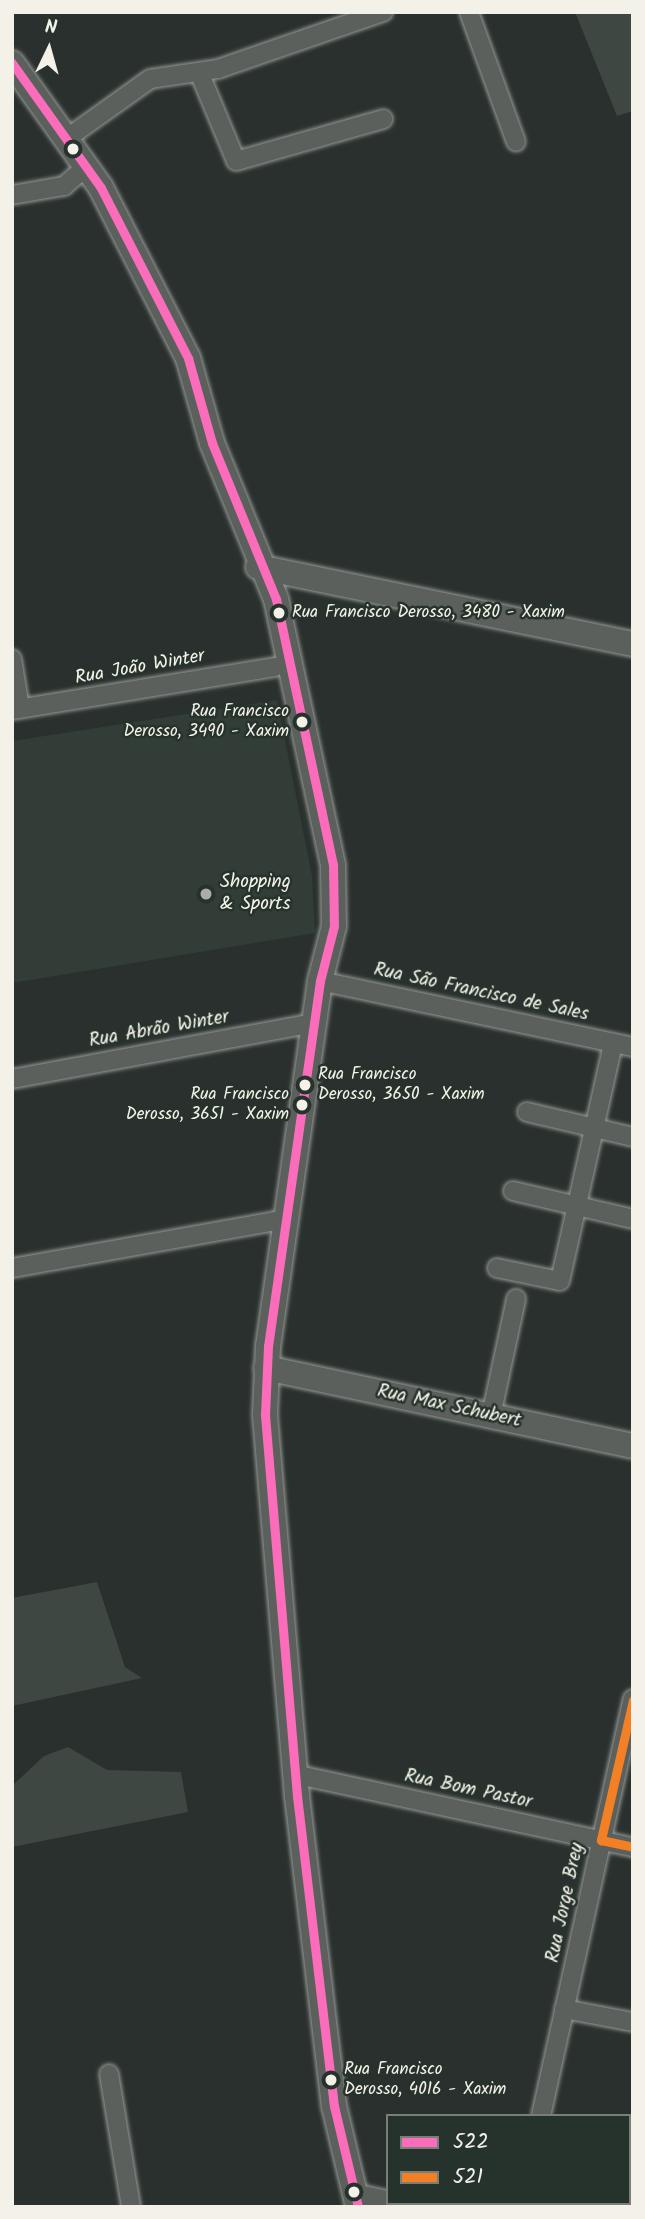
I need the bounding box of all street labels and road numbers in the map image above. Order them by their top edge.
street label: Rua João Winter [73,645,207,691]
street label: Rua São Francisco de Sales [372,959,590,1027]
street label: Rua Abrão Winter [87,1006,231,1054]
street label: Rua Max Schubert [375,1381,523,1433]
street label: Rua Bom Pastor [402,1765,534,1815]
street label: Rua Jorge Brey [542,1841,590,1965]

